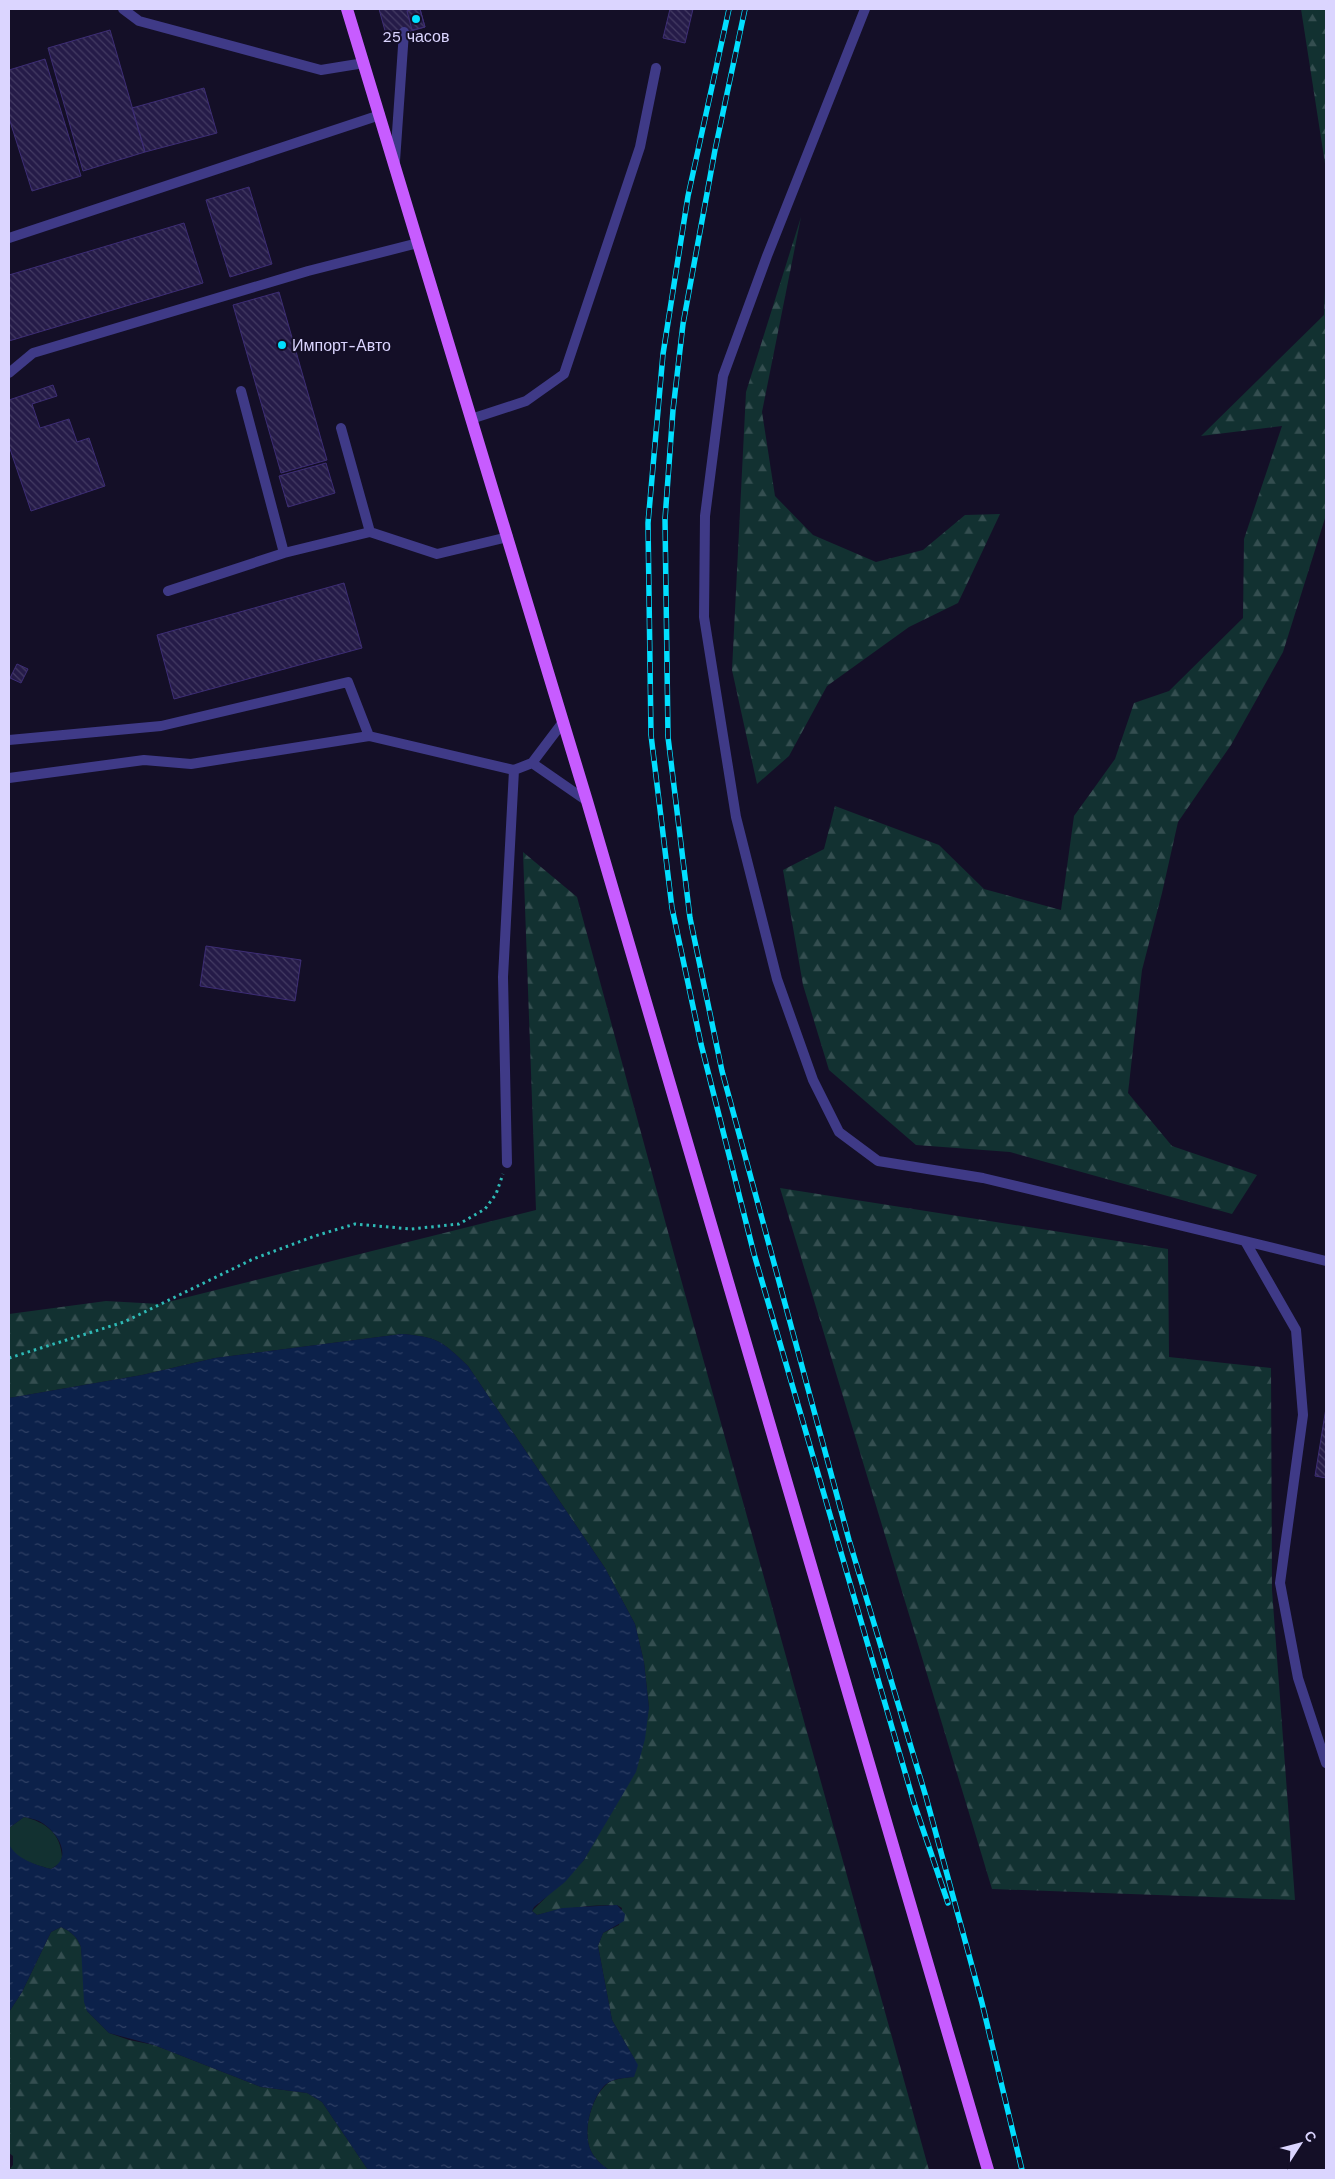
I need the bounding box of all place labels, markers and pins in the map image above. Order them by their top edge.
marker: 25 часов [410,13,422,25]
place label: 25 часов [383,27,449,46]
place label: Импорт-Авто [292,336,391,355]
marker: Импорт-Авто [276,339,288,351]

